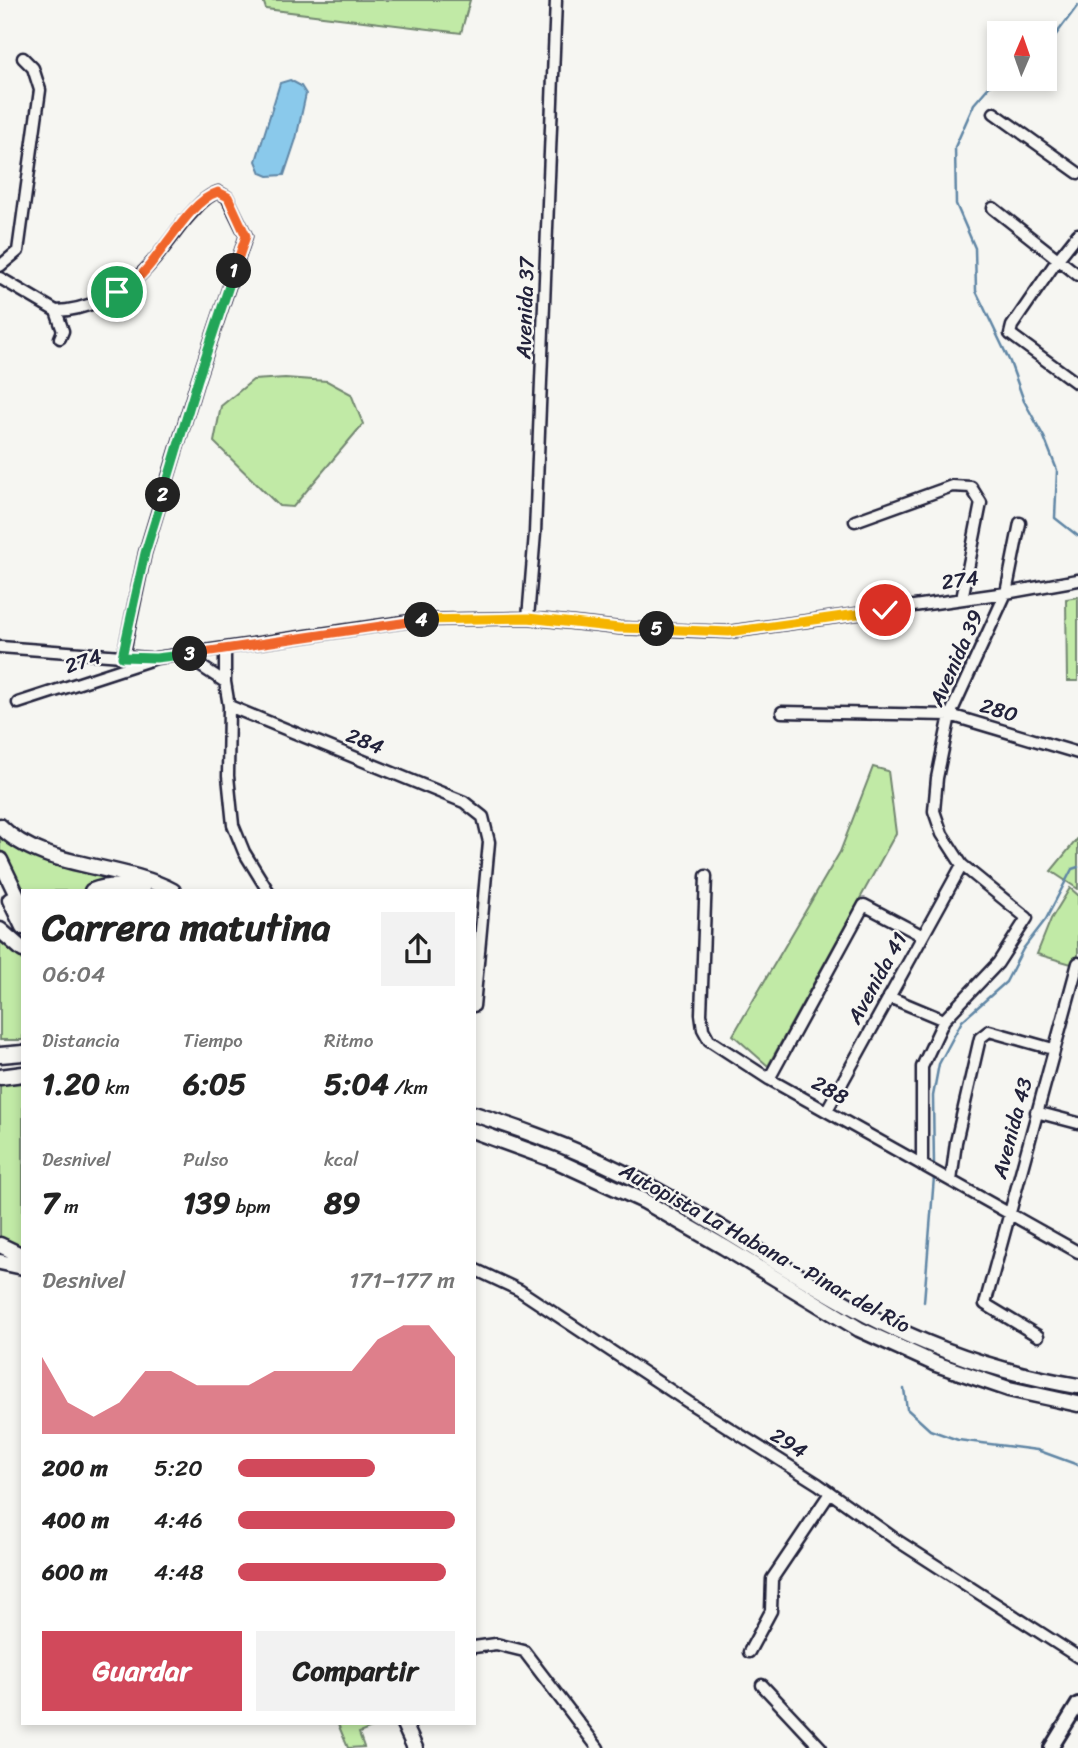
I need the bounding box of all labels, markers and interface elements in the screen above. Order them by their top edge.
north arrow [987,21,1057,91]
map controls [987,21,1057,91]
pin: 1 [216,254,252,288]
text: 1 [229,254,238,287]
street label: Avenida 37 [504,254,546,361]
pin [87,262,147,322]
icon: arrive [98,273,136,311]
pin: 2 [146,477,180,512]
text: 2 [157,478,168,511]
street label: 274 [939,559,981,601]
pin [855,580,915,640]
icon: check [866,591,904,629]
pin: 4 [404,602,440,638]
text: 4 [416,603,427,636]
street label: Avenida 39 [917,603,994,714]
pin: 5 [640,612,674,646]
text: 5 [651,612,662,645]
pin: 3 [172,636,208,672]
street label: 274 [59,637,107,685]
text: 3 [184,637,195,670]
street label: 280 [975,686,1023,734]
street label: 284 [340,716,390,766]
text: Carrera matutina [42,894,331,961]
button: share [381,912,455,986]
street label: Avenida 41 [835,925,918,1032]
text: 06:04 [42,954,105,995]
text: Distancia [42,1024,120,1057]
text: Tiempo [183,1024,243,1057]
text: Ritmo [324,1024,373,1057]
text: 1.20 [42,1057,100,1111]
text: 6:05 [183,1057,246,1111]
text: 5:04 [324,1057,389,1111]
street label: 288 [804,1064,856,1116]
text: km [100,1071,130,1104]
text: /km [389,1071,428,1104]
street label: Avenida 43 [980,1073,1044,1184]
text: Desnivel [42,1143,111,1176]
text: Pulso [183,1143,229,1176]
text: kcal [324,1143,359,1176]
street label: Autopista La Habana - Pinar del Río [611,1151,918,1344]
text: 7 [42,1176,59,1230]
text: 139 [183,1176,231,1230]
text: 89 [324,1176,361,1230]
text: m [59,1190,79,1223]
text: bpm [231,1190,271,1223]
text: Desnivel [42,1260,125,1301]
text: 171–177 m [349,1260,455,1301]
street label: 294 [763,1417,815,1469]
text: 200 m [42,1448,108,1489]
text: 5:20 [154,1448,203,1489]
text: 400 m [42,1500,109,1541]
text: 4:46 [154,1500,203,1541]
text: 600 m [42,1552,108,1593]
text: 4:48 [154,1552,204,1593]
button: Guardar [42,1631,242,1711]
button: Compartir [256,1631,455,1711]

